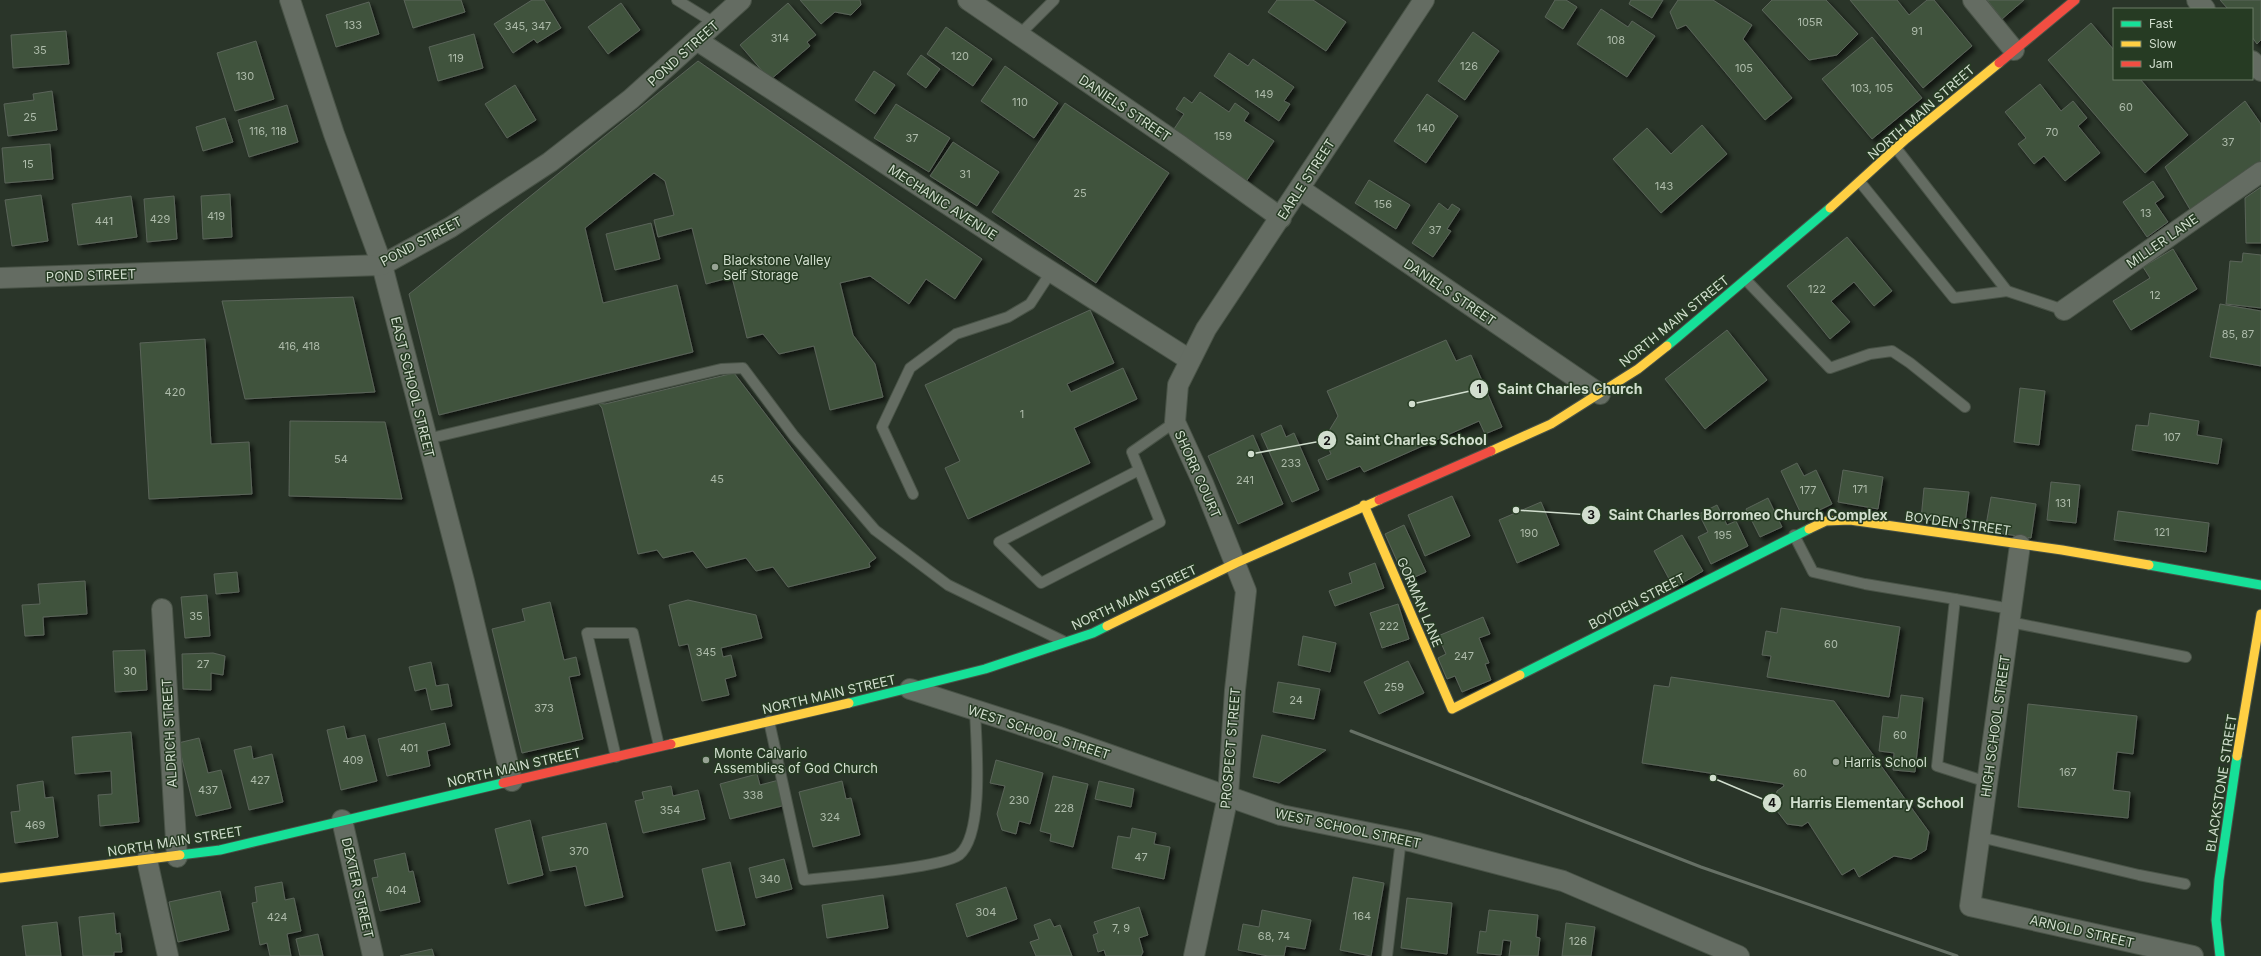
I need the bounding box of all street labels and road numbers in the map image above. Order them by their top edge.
street label: POND STREET [644,17,722,89]
street label: NORTH MAIN STREET [1864,61,1978,163]
street label: DANIELS STREET [1076,71,1174,145]
street label: EARLE STREET [1274,136,1338,222]
street label: MECHANIC AVENUE [886,161,1000,243]
street label: MILLER LANE [2123,210,2201,272]
street label: POND STREET [377,213,465,269]
street label: DANIELS STREET [1401,255,1499,329]
street label: POND STREET [46,265,136,285]
street label: NORTH MAIN STREET [1616,272,1732,370]
street label: EAST SCHOOL STREET [388,315,438,459]
street label: SHORR COURT [1172,428,1224,520]
street label: BOYDEN STREET [1904,508,2012,538]
street label: GORMAN LANE [1394,555,1446,649]
street label: NORTH MAIN STREET [1069,561,1199,633]
street label: BOYDEN STREET [1586,570,1688,632]
street label: HIGH SCHOOL STREET [1977,654,2013,798]
street label: NORTH MAIN STREET [761,671,897,717]
street label: ALDRICH STREET [158,678,180,788]
street label: PROSPECT STREET [1217,687,1243,809]
street label: WEST SCHOOL STREET [966,701,1112,763]
street label: BLACKSTONE STREET [2202,713,2240,853]
street label: NORTH MAIN STREET [446,744,582,790]
street label: WEST SCHOOL STREET [1274,805,1422,851]
street label: NORTH MAIN STREET [106,822,244,860]
street label: DEXTER STREET [339,836,377,940]
street label: ARNOLD STREET [2028,911,2136,951]

